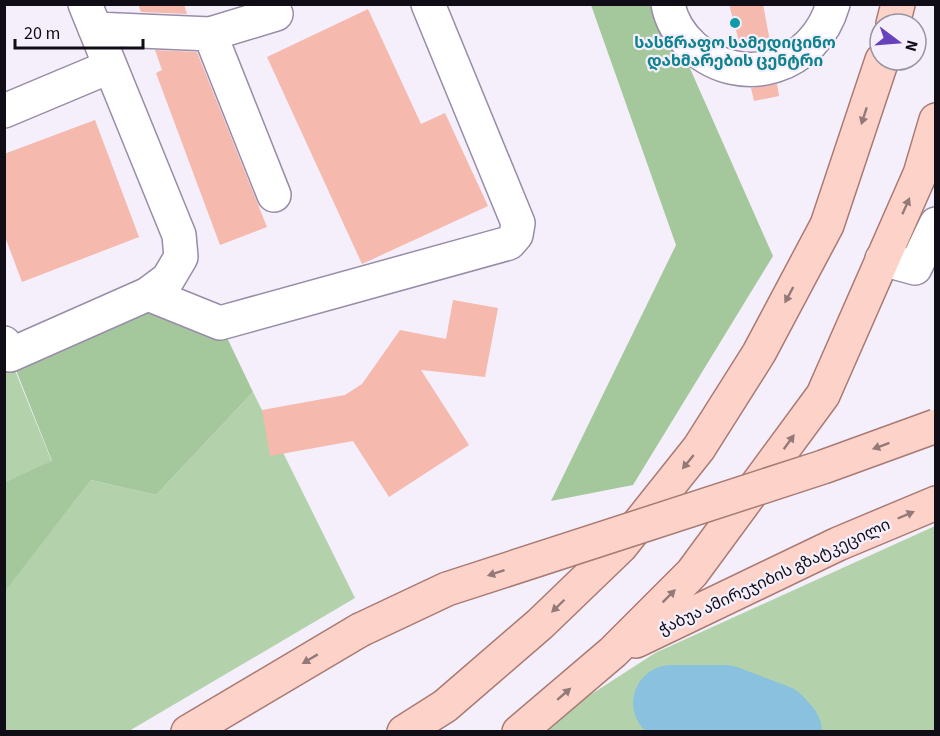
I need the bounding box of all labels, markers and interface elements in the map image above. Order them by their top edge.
scale bar [15,12,142,50]
north arrow [868,12,928,72]
marker: სასწრაფო სამედიცინო დახმარების ცენტრი [728,16,742,30]
text: 20 m [24,21,60,46]
place label: სასწრაფო სამედიცინო დახმარების ცენტრი [634,32,836,72]
text: N [899,38,923,54]
one-way arrow [858,107,868,125]
one-way arrow [901,197,911,215]
one-way arrow [784,287,794,304]
one-way arrow [783,435,795,450]
one-way arrow [871,442,889,452]
one-way arrow [683,454,695,469]
one-way arrow [897,510,915,520]
street label: ჭაბუა ამირეჯიბის გზატკეცილი [655,513,894,640]
one-way arrow [487,569,505,578]
one-way arrow [662,589,676,603]
one-way arrow [552,599,566,613]
one-way arrow [302,654,318,665]
one-way arrow [556,688,572,701]

